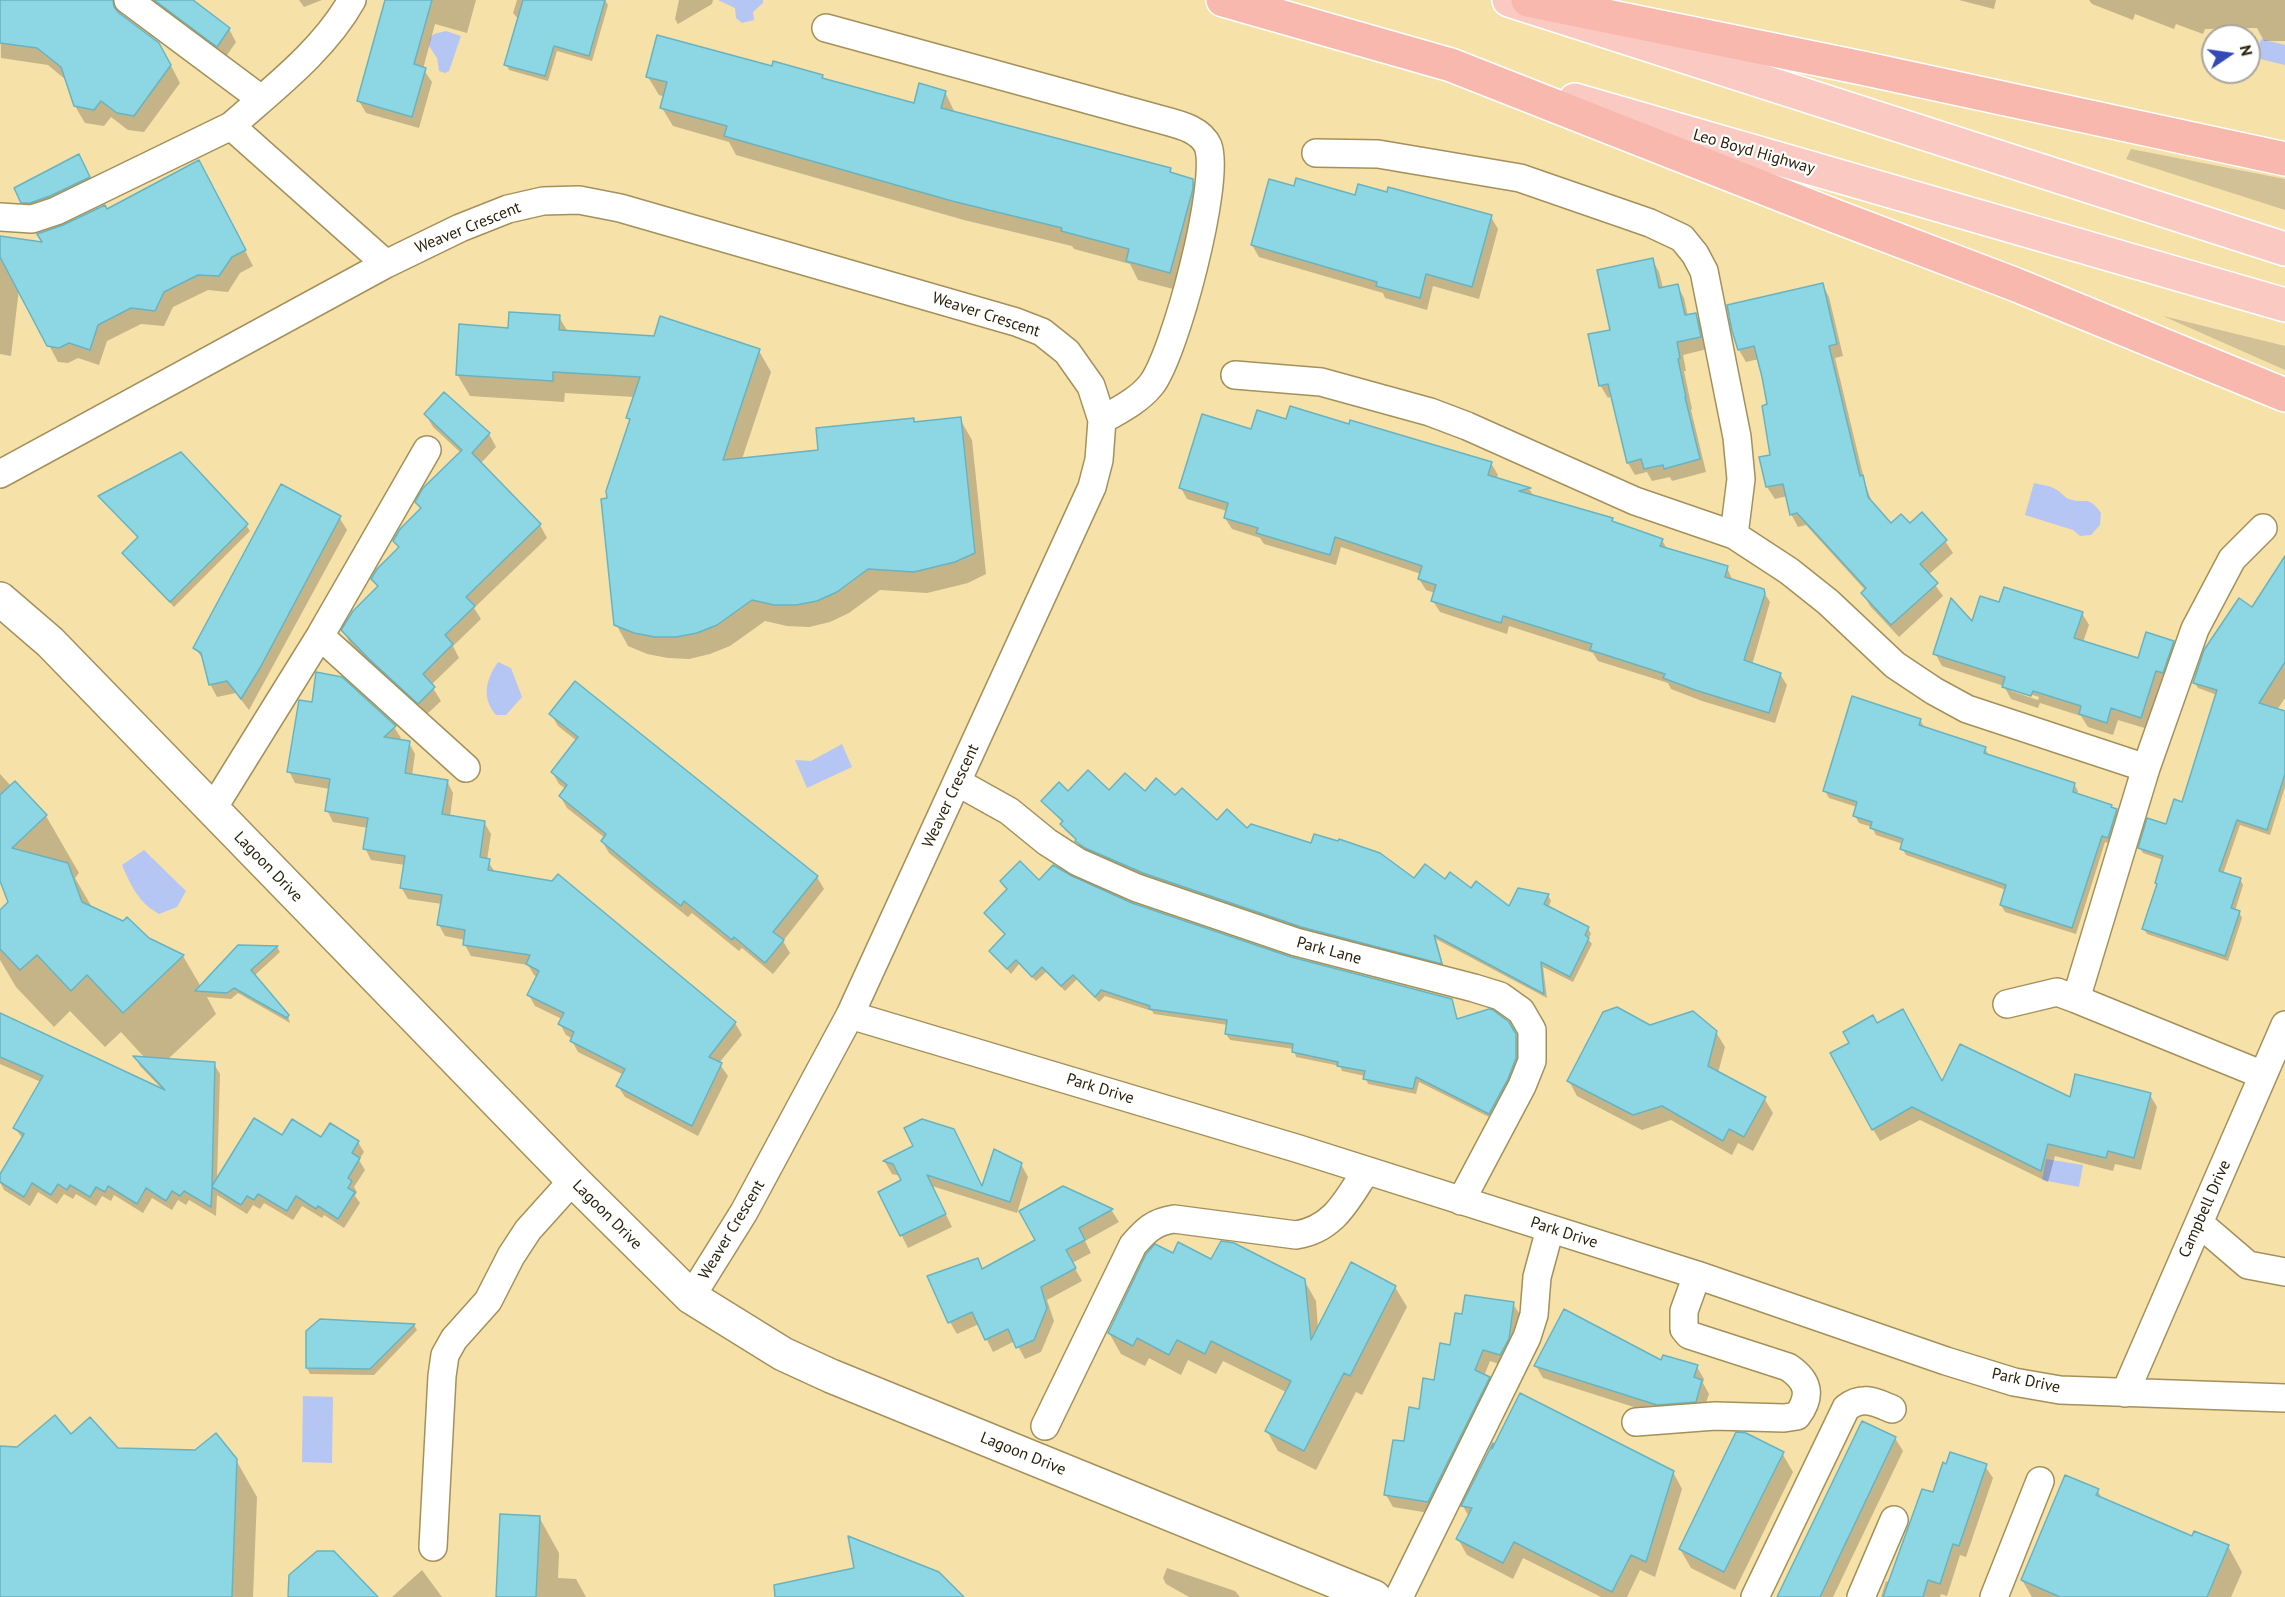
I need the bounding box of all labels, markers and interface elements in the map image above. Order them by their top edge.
north arrow [2201,24,2261,84]
text: N [2236,43,2258,58]
street label: Leo Boyd Highway [1691,125,1817,179]
street label: Weaver Crescent [412,198,524,258]
street label: Weaver Crescent [930,289,1042,341]
street label: Weaver Crescent [919,741,983,851]
street label: Lagoon Drive [230,828,306,906]
street label: Park Lane [1294,933,1364,969]
street label: Park Drive [1064,1070,1136,1108]
street label: Campbell Drive [2175,1157,2235,1261]
street label: Lagoon Drive [568,1176,646,1254]
street label: Weaver Crescent [695,1177,769,1283]
street label: Park Drive [1528,1213,1600,1253]
street label: Park Drive [1990,1364,2062,1398]
street label: Lagoon Drive [977,1428,1069,1480]

